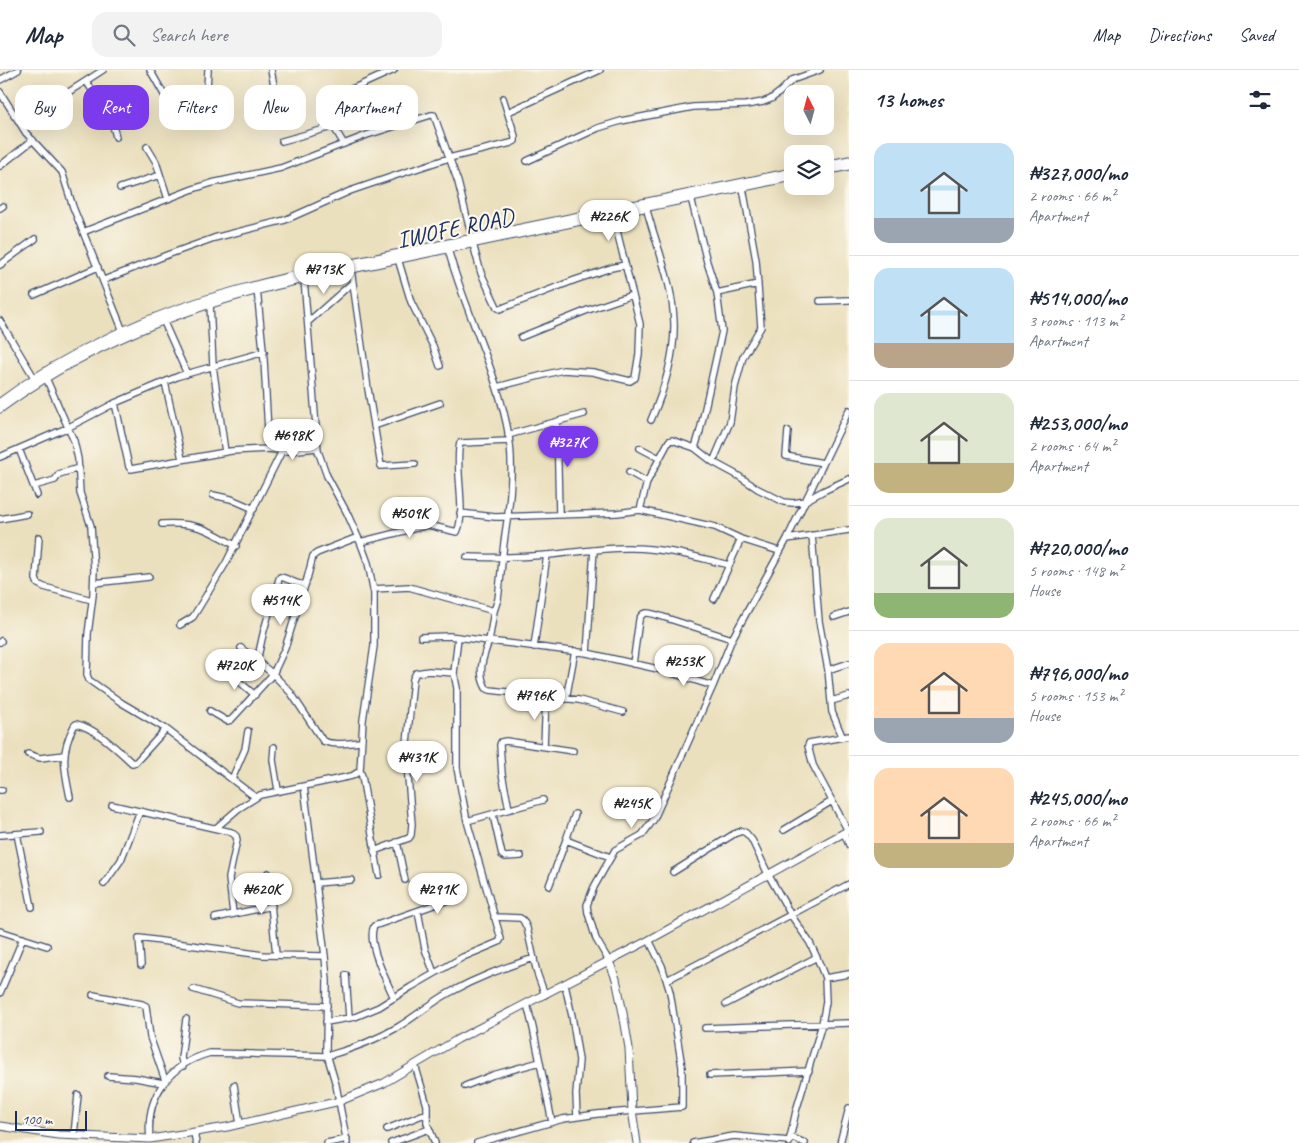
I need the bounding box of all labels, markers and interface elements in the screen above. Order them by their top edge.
search box [92,12,442,57]
text: Map [25,20,62,50]
icon: search [110,21,138,49]
text: Search here [150,23,228,47]
text: Map [1093,24,1120,46]
text: Directions [1148,24,1211,46]
text: Saved [1239,24,1274,46]
chip: Buy [15,85,73,130]
chip: Rent [83,85,149,130]
chip: Filters [159,85,234,130]
chip: New [244,85,306,130]
chip: Apartment [316,85,418,130]
north arrow [784,85,834,135]
map controls [784,85,834,195]
icon: filters [1246,86,1274,114]
text: 13 homes [874,87,943,113]
button: layers [784,145,834,195]
text: ₦327,000/mo [1029,160,1127,186]
icon: home [914,163,974,223]
text: 2 rooms · 66 m² [1029,186,1115,206]
pin: ₦226K [574,200,644,242]
street label: IWOFE ROAD [394,201,518,255]
text: ₦226K [590,206,628,226]
text: Apartment [1029,206,1088,226]
pin: ₦713K [289,252,359,295]
text: ₦713K [305,259,343,279]
text: ₦514,000/mo [1029,285,1127,311]
icon: home [914,288,974,348]
text: 3 rooms · 113 m² [1029,311,1123,331]
text: Apartment [1029,331,1088,351]
text: ₦253,000/mo [1029,410,1127,436]
icon: home [914,413,974,473]
pin: ₦698K [258,418,328,461]
text: ₦698K [274,425,312,445]
pin: ₦327K [533,426,603,468]
text: ₦327K [549,432,587,452]
text: 2 rooms · 64 m² [1029,436,1115,456]
text: Apartment [1029,456,1088,476]
pin: ₦509K [375,496,445,539]
text: ₦509K [391,503,429,523]
text: ₦720,000/mo [1029,535,1127,561]
icon: home [914,538,974,598]
text: 5 rooms · 148 m² [1029,561,1123,581]
text: House [1029,581,1060,601]
pin: ₦514K [246,584,316,626]
text: ₦514K [262,590,300,610]
pin: ₦253K [649,644,719,687]
pin: ₦720K [200,648,270,691]
text: ₦253K [665,651,703,671]
text: ₦720K [216,655,254,675]
text: ₦796,000/mo [1029,660,1127,686]
icon: home [914,663,974,723]
pin: ₦796K [500,678,570,721]
text: ₦796K [516,685,554,705]
text: 5 rooms · 153 m² [1029,686,1123,706]
text: House [1029,706,1060,726]
pin: ₦431K [382,740,452,783]
text: ₦431K [398,747,436,767]
text: ₦245,000/mo [1029,785,1127,811]
pin: ₦245K [597,786,667,829]
icon: home [914,788,974,848]
text: ₦245K [613,793,651,813]
text: 2 rooms · 66 m² [1029,811,1115,831]
text: Apartment [1029,831,1088,851]
pin: ₦620K [227,872,297,915]
pin: ₦291K [403,872,473,915]
text: ₦620K [243,879,281,899]
text: ₦291K [419,879,457,899]
scale bar [15,1108,88,1131]
text: 100 m [22,1111,52,1128]

